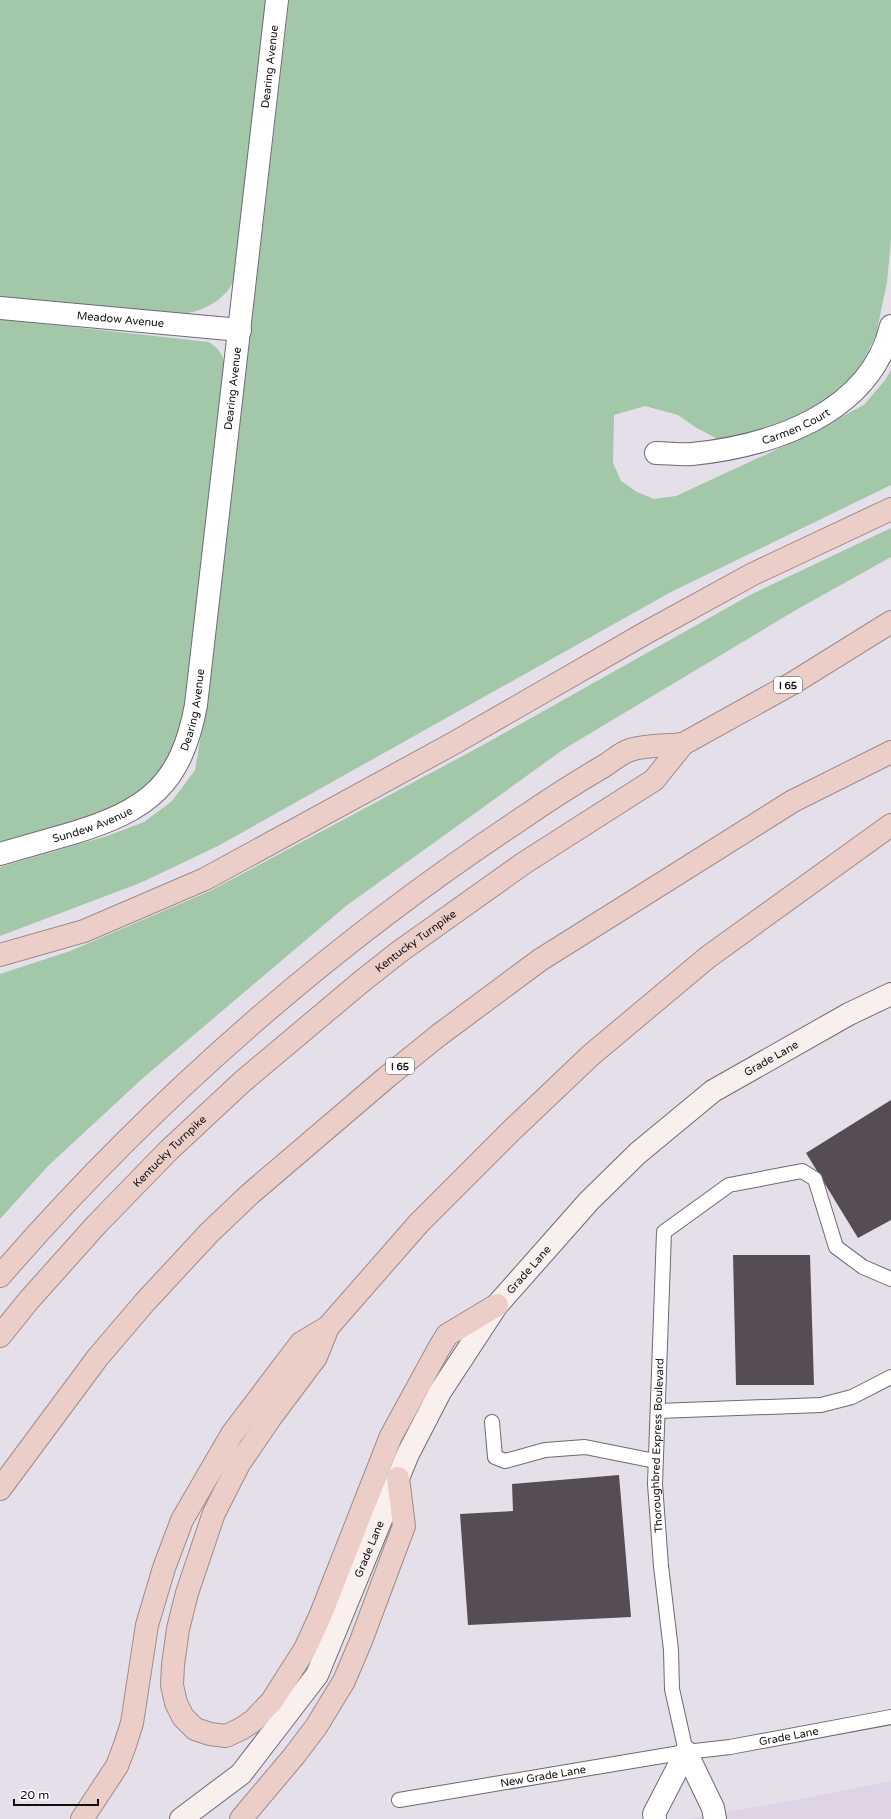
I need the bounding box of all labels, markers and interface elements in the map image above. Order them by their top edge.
street label: Dearing Avenue [259,24,281,109]
street label: Meadow Avenue [76,309,165,330]
street label: Dearing Avenue [222,346,244,431]
street label: Carmen Court [760,406,832,447]
street label: Dearing Avenue [178,668,207,753]
road number: I 65 [774,677,802,693]
street label: Sundew Avenue [51,804,135,846]
street label: Kentucky Turnpike [373,907,459,975]
street label: Grade Lane [742,1038,801,1079]
road number: I 65 [386,1058,414,1074]
street label: Kentucky Turnpike [130,1113,209,1190]
street label: Grade Lane [504,1243,554,1297]
street label: Thoroughbred Express Boulevard [649,1358,666,1533]
street label: Grade Lane [352,1519,387,1580]
street label: Grade Lane [758,1725,820,1748]
street label: New Grade Lane [499,1763,587,1790]
scale bar [14,1781,98,1807]
text: 20 m [20,1788,49,1802]

